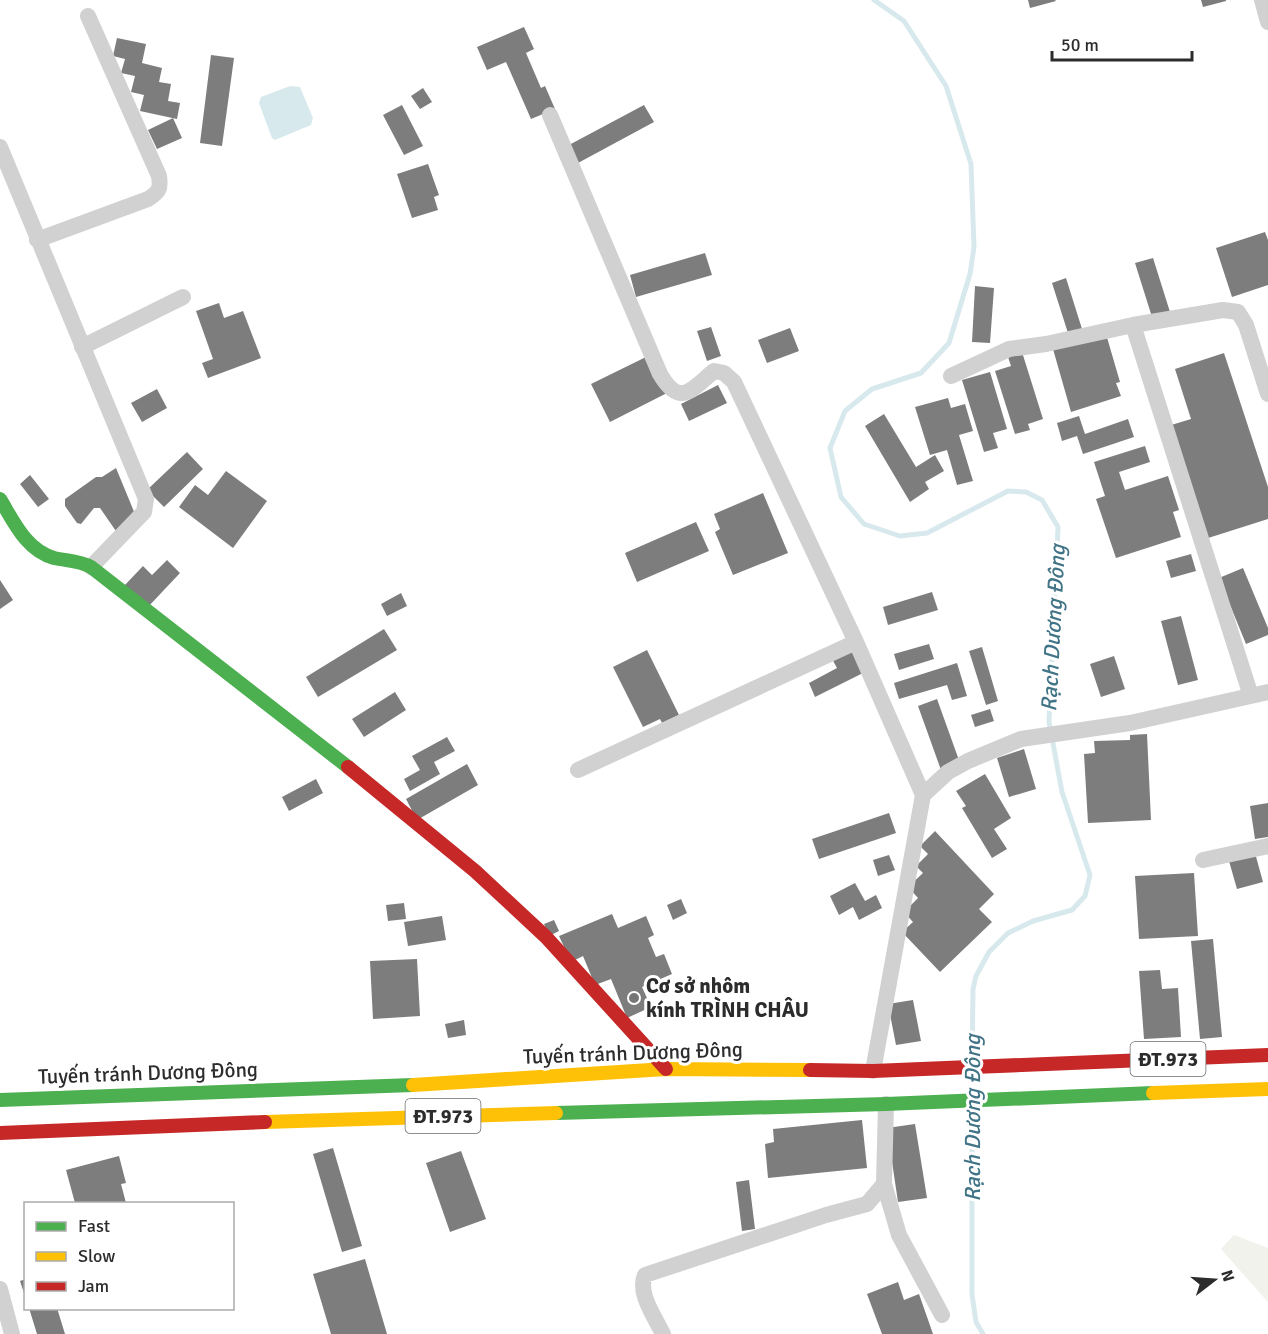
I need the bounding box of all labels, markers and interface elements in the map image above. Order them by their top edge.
scale bar [1052,24,1192,62]
text: 50 m [1061,34,1099,56]
water label: Rạch Dương Đông [1035,541,1071,712]
place label: Cơ sở nhôm kính TRÌNH CHÂU [646,973,809,1023]
marker: Cơ sở nhôm kính TRÌNH CHÂU [627,991,641,1005]
water label: Rạch Dương Đông [959,1032,986,1202]
street label: Tuyến tránh Dương Đông [523,1036,743,1070]
road number: ĐT.973 [1130,1042,1206,1076]
street label: Tuyến tránh Dương Đông [38,1056,258,1090]
road number: ĐT.973 [406,1099,480,1133]
legend [24,1202,234,1310]
text: Fast [78,1215,110,1237]
text: Slow [78,1245,115,1267]
north arrow [1184,1250,1244,1310]
text: N [1216,1268,1239,1284]
text: Jam [78,1275,109,1297]

